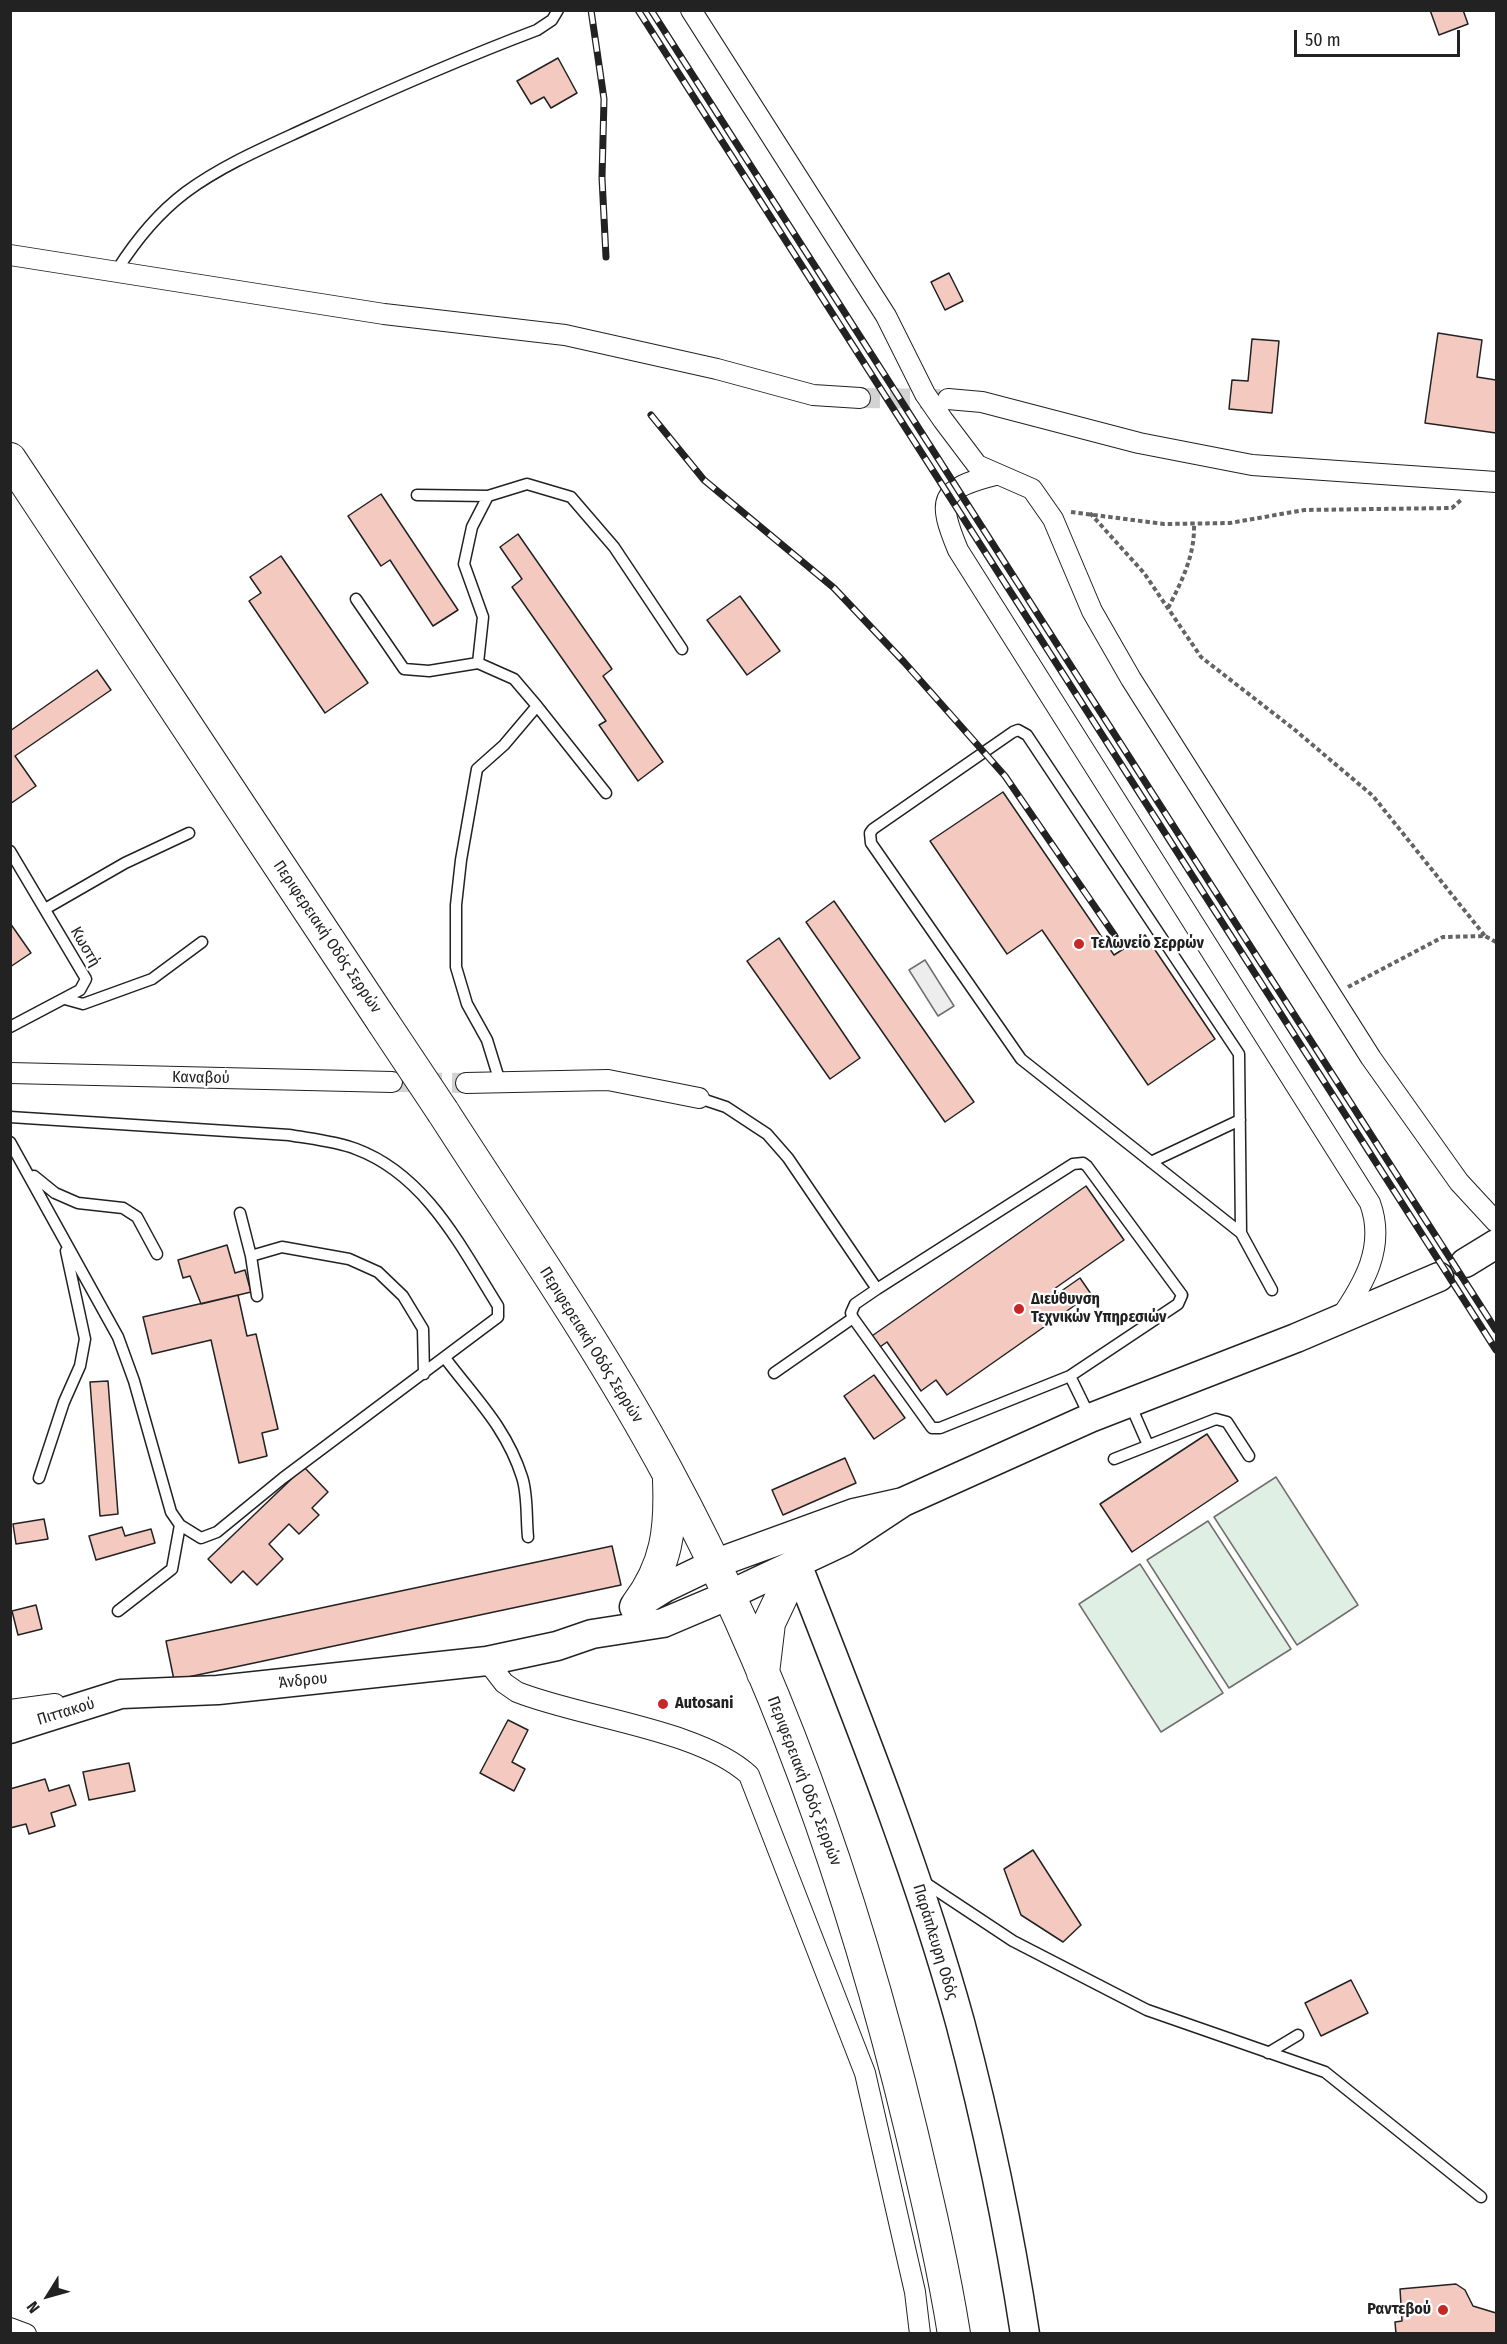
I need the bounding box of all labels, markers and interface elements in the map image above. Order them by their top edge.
scale bar [1297,18,1464,56]
text: 50 m [1305,29,1341,51]
street label: Περιφερειακή Οδός Σερρών [269,857,385,1017]
street label: Κωστή [66,924,104,970]
place label: Τελωνείο Σερρών [1091,934,1204,954]
marker: Τελωνείο Σερρών [1072,937,1086,951]
street label: Καναβού [172,1068,230,1088]
street label: Περιφερειακή Οδός Σερρών [535,1264,647,1426]
place label: Διεύθυνση Τεχνικών Υπηρεσιών [1031,1290,1166,1328]
marker: Διεύθυνση Τεχνικών Υπηρεσιών [1012,1302,1026,1316]
street label: Άνδρου [278,1669,328,1693]
street label: Πιττακού [35,1694,97,1730]
place label: Autosani [675,1694,733,1714]
street label: Περιφερειακή Οδός Σερρών [763,1694,845,1868]
marker: Autosani [656,1697,670,1711]
street label: Παράπλευρη Οδός [908,1882,962,2002]
north arrow [18,2266,78,2326]
text: N [23,2298,44,2317]
place label: Ραντεβού [1367,2300,1431,2320]
marker: Ραντεβού [1436,2303,1450,2317]

